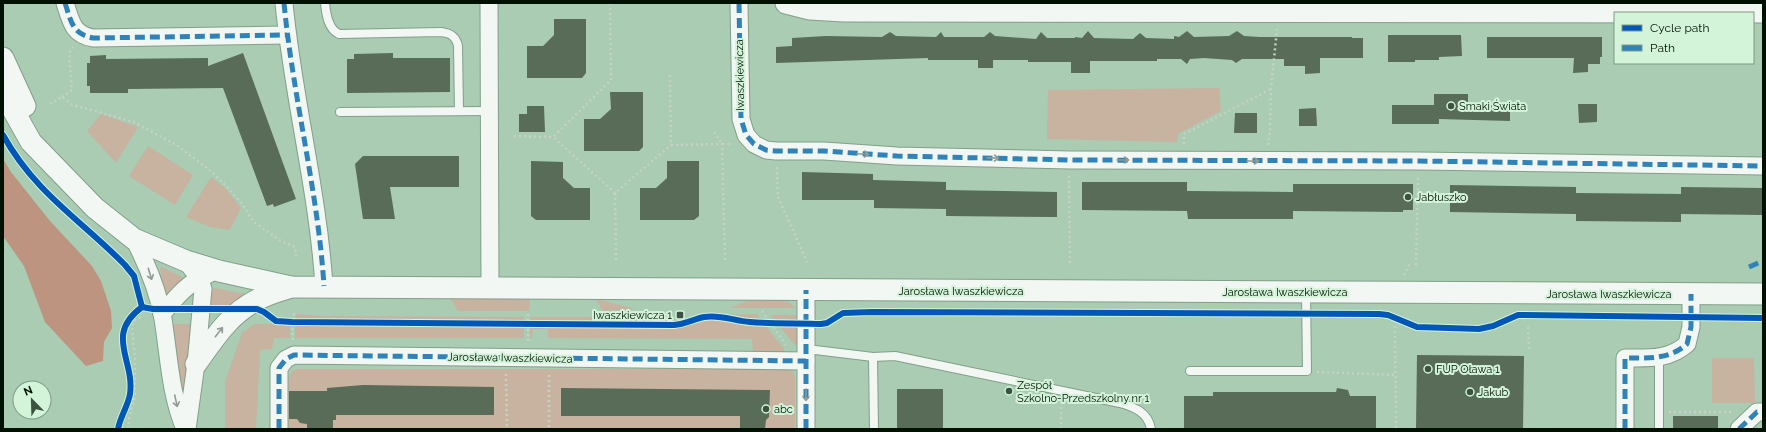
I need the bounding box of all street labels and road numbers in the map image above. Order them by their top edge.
street label: Iwaszkiewicza [733,39,747,111]
street label: Jarosława Iwaszkiewicza [899,285,1023,298]
street label: Jarosława Iwaszkiewicza [1223,286,1347,299]
street label: Jarosława Iwaszkiewicza [1547,288,1671,301]
street label: Jarosława Iwaszkiewicza [447,350,573,366]

